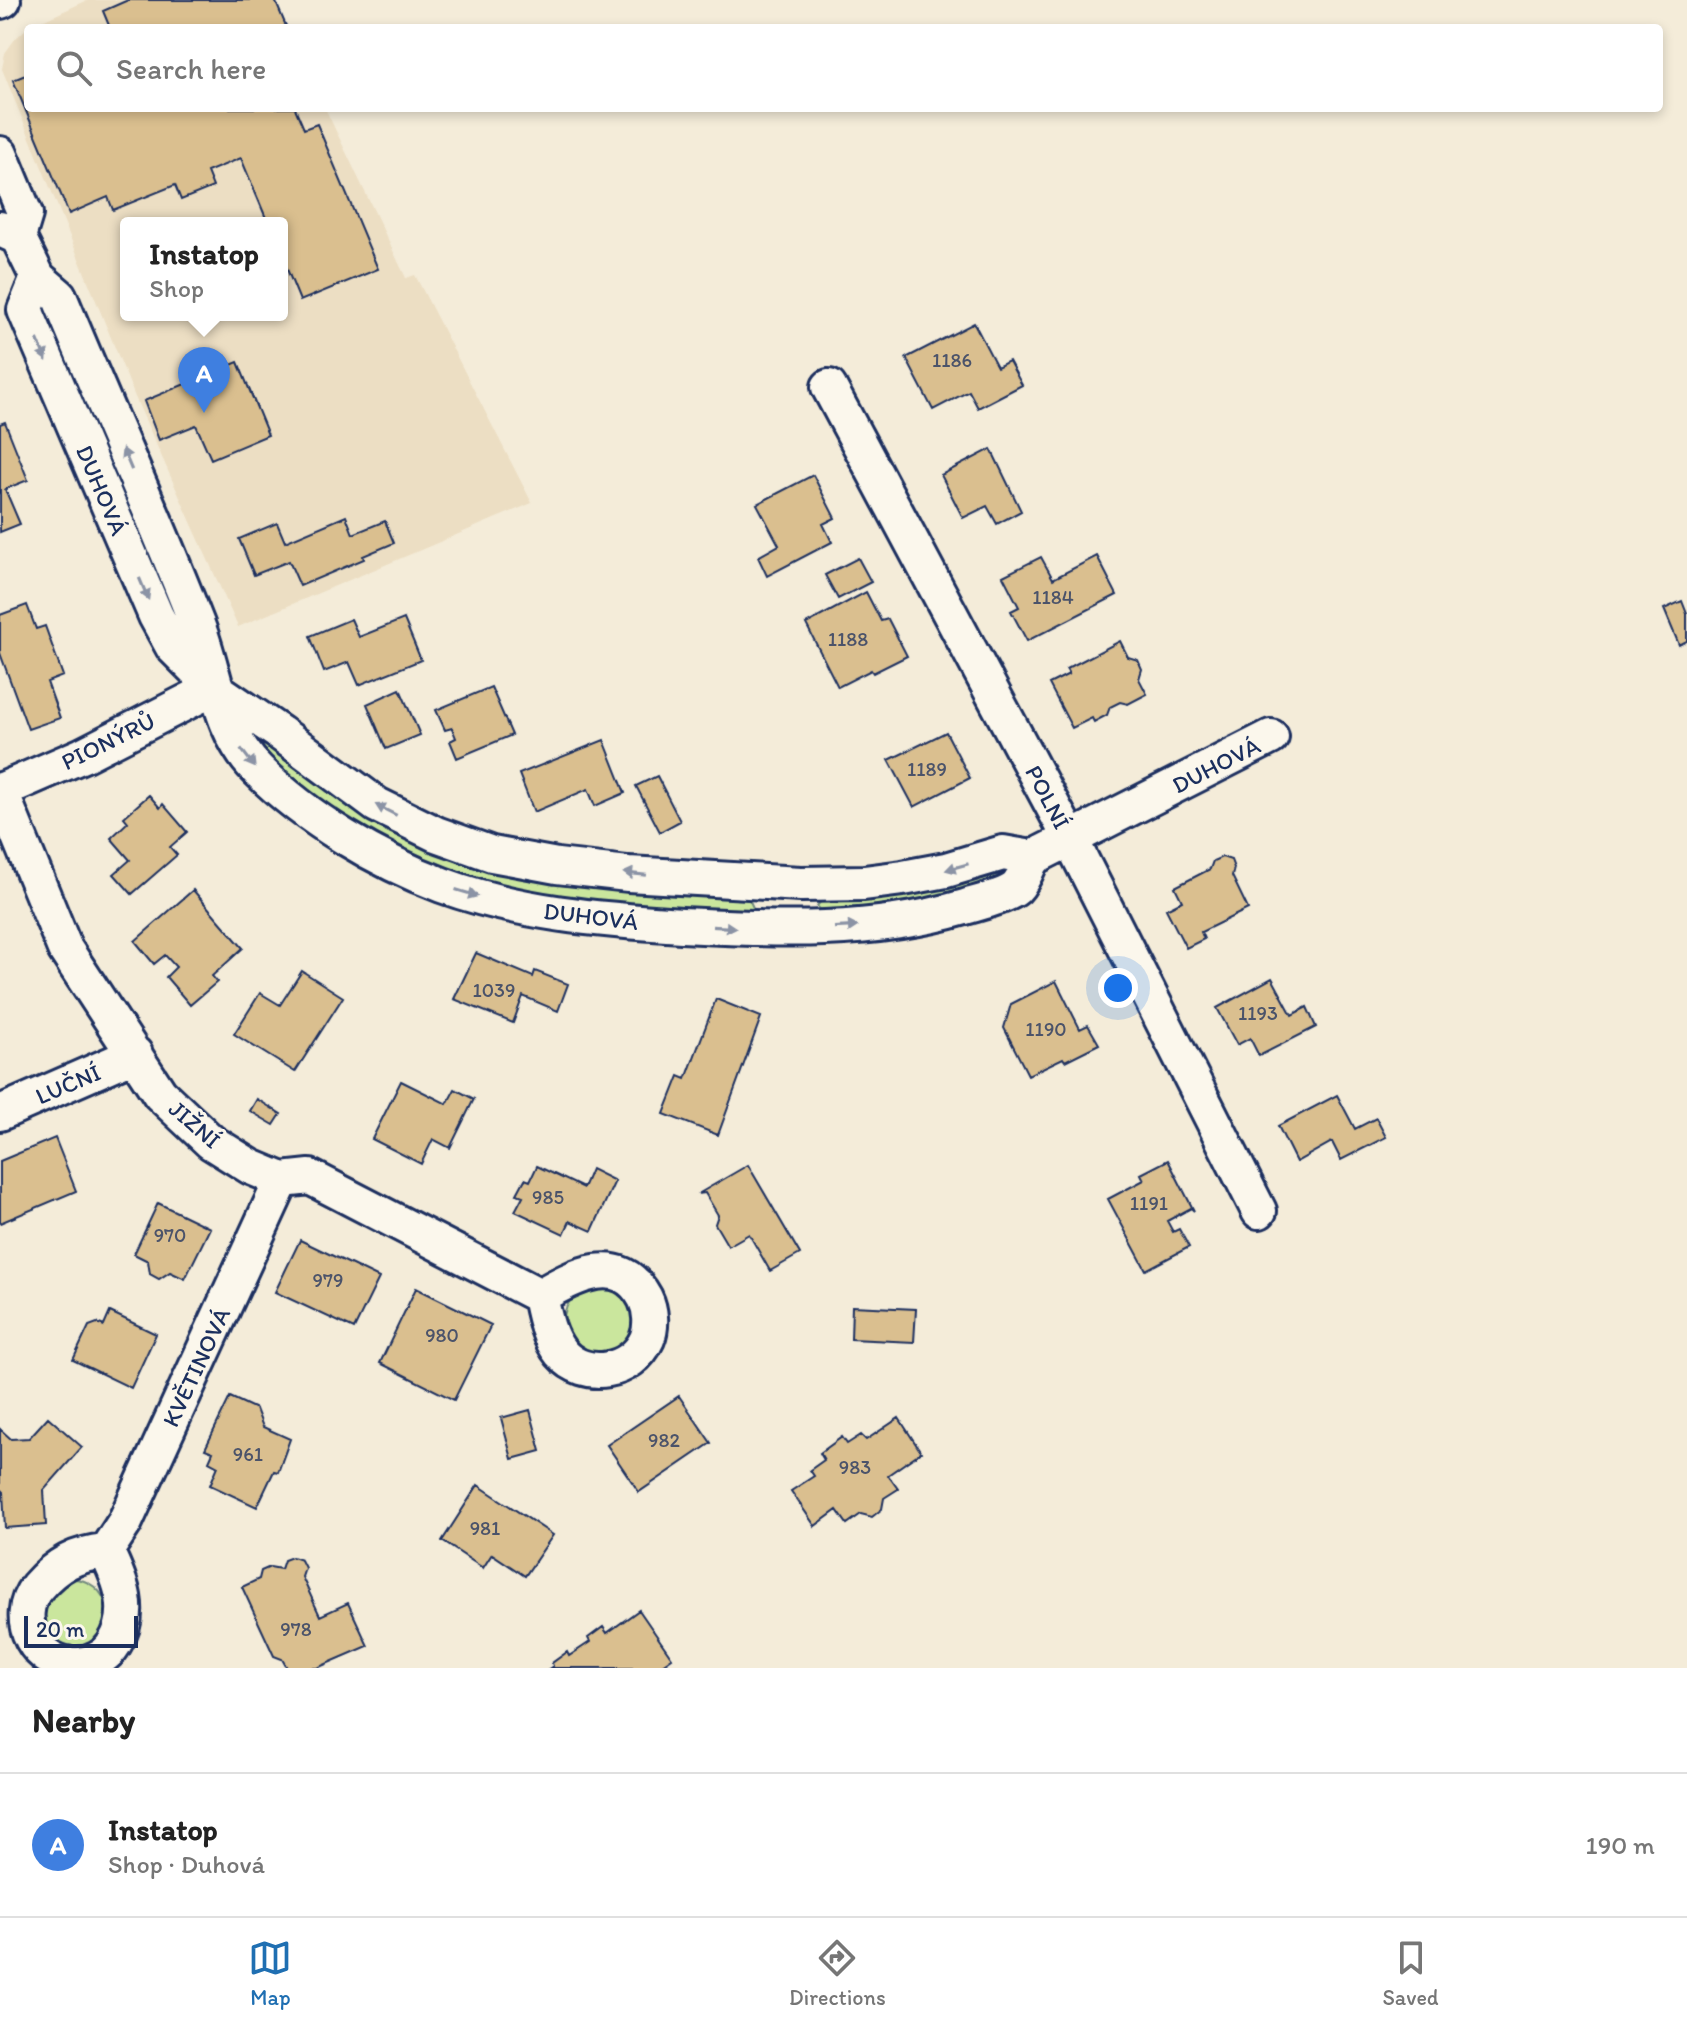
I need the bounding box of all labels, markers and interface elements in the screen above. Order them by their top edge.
search box [24,24,1663,112]
icon: search [52,46,96,90]
text: Search here [116,50,266,87]
popup [120,217,288,321]
text: Instatop [149,235,259,272]
text: Shop [149,272,204,304]
one-way arrow [36,338,49,362]
pin: A [178,347,230,413]
house number: 1186 [932,348,972,372]
street label: DUHOVÁ [70,441,134,539]
one-way arrow [120,447,133,471]
one-way arrow [138,577,151,601]
house number: 1184 [1032,585,1074,609]
house number: 1188 [828,627,868,651]
street label: PIONÝRŮ [56,706,160,776]
street label: DUHOVÁ [1167,730,1265,800]
one-way arrow [240,748,256,768]
house number: 1189 [907,757,947,781]
street label: POLNÍ [1019,760,1077,834]
one-way arrow [375,803,397,817]
one-way arrow [944,861,969,873]
one-way arrow [622,868,647,881]
one-way arrow [455,887,479,900]
street label: DUHOVÁ [542,896,640,936]
one-way arrow [712,920,737,933]
one-way arrow [834,920,859,933]
your location [1098,968,1138,1008]
house number: 1039 [473,978,515,1002]
house number: 1193 [1238,1001,1278,1025]
house number: 1190 [1025,1017,1067,1041]
street label: LUČNÍ [31,1057,105,1111]
street label: JIŽNÍ [163,1094,227,1154]
house number: 985 [532,1185,564,1209]
house number: 1191 [1130,1191,1168,1215]
house number: 970 [154,1223,186,1247]
house number: 979 [313,1268,343,1292]
street label: KVĚTINOVÁ [156,1303,236,1431]
house number: 980 [425,1323,459,1347]
house number: 982 [648,1428,680,1452]
house number: 961 [233,1442,263,1466]
house number: 983 [839,1455,871,1479]
house number: 981 [470,1516,500,1540]
scale bar [24,1612,138,1648]
text: 20 m [36,1616,85,1643]
house number: 978 [280,1617,312,1641]
text: Nearby [32,1700,135,1741]
text: Instatop [108,1811,218,1848]
text: A [50,1829,66,1861]
text: 190 m [1586,1829,1655,1861]
text: Shop · Duhová [108,1848,265,1880]
tab: Map [248,1936,292,2011]
tab: Directions [789,1936,886,2011]
tab: Saved [1382,1936,1439,2011]

